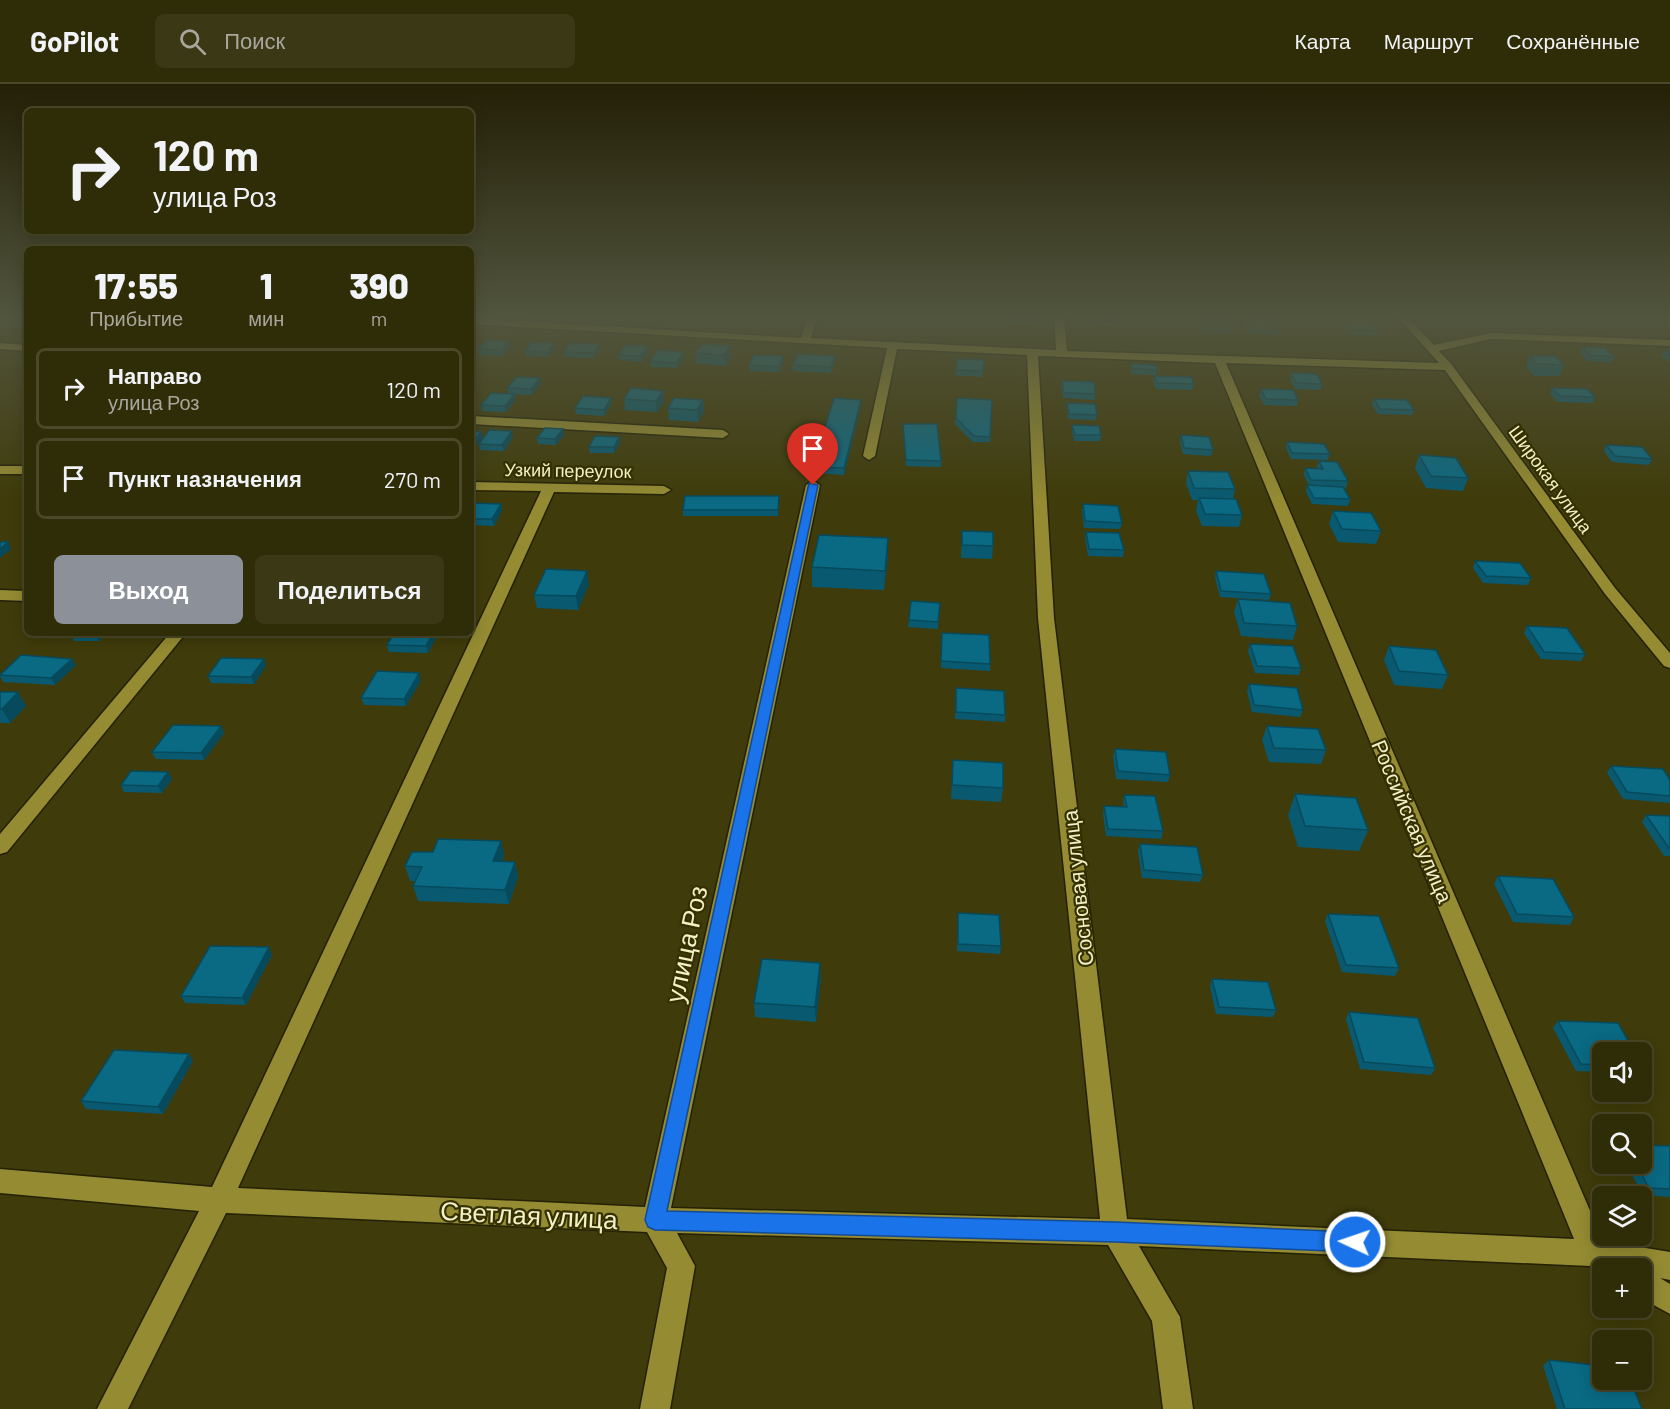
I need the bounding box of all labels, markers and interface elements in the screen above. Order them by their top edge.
search box [155,14,575,68]
text: GoPilot [30,24,119,58]
icon: search [176,25,209,58]
text: Поиск [224,27,285,53]
text: Карта [1295,28,1351,53]
text: Маршрут [1384,28,1473,53]
text: Сохранённые [1506,28,1640,53]
text: 120 m [153,129,259,179]
icon: right [54,132,132,210]
text: улица Роз [153,180,277,212]
text: 17:55 [94,263,178,306]
text: 1 [260,263,273,306]
text: 390 [349,263,409,306]
text: Прибытие [89,306,183,330]
text: мин [248,306,284,330]
text: m [371,306,387,330]
text: Направо [108,362,202,388]
icon: right [57,372,90,405]
text: 120 m [386,376,441,402]
text: улица Роз [108,390,200,414]
street label: Широкая улица [1505,421,1598,538]
pin [787,423,838,485]
icon: arrive [796,432,829,465]
street label: Узкий переулок [504,458,632,482]
icon: arrive [57,462,90,495]
text: Пункт назначения [108,465,302,491]
text: 270 m [384,466,441,492]
button: Выход [54,555,243,624]
button: Поделиться [255,555,444,624]
street label: Российская улица [1367,736,1459,906]
street label: Сосновая улица [1056,809,1098,967]
street label: улица Роз [657,883,713,1005]
map controls [1592,1042,1652,1390]
button: sound [1592,1042,1652,1102]
button: search [1592,1114,1652,1174]
button: layers [1592,1186,1652,1246]
street label: Светлая улица [439,1194,619,1234]
position arrow [1323,1210,1387,1274]
button: + [1592,1258,1652,1318]
button: − [1592,1330,1652,1390]

